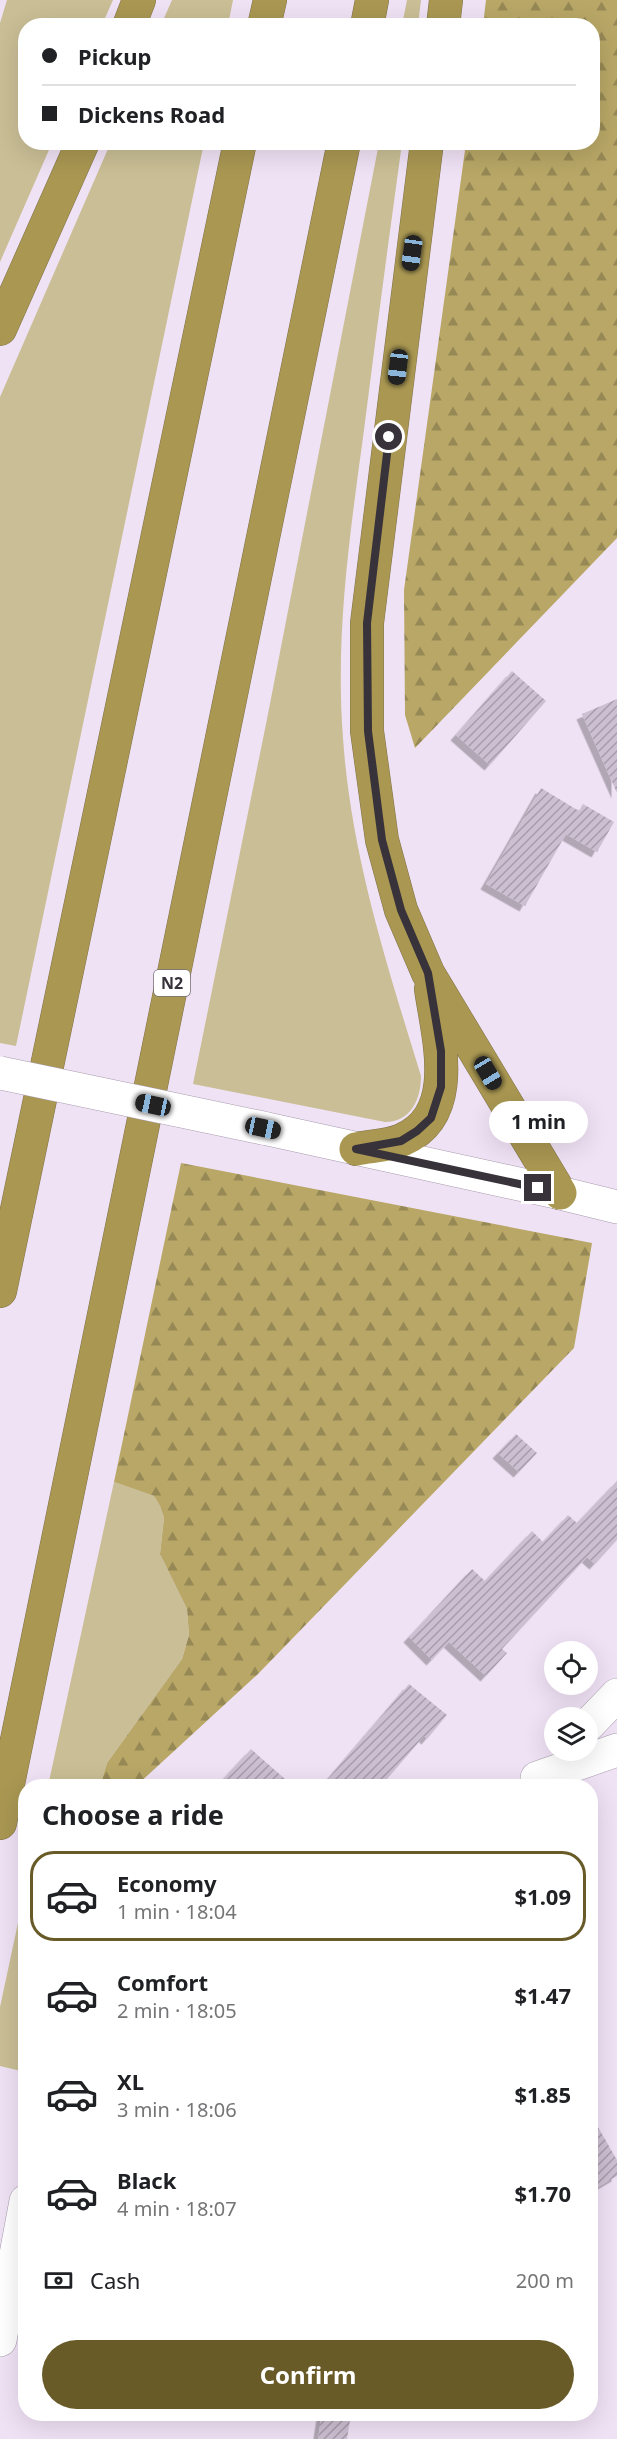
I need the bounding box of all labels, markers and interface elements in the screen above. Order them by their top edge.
text: Pickup [78,41,151,71]
text: Dickens Road [78,99,225,129]
car [401,234,423,272]
car [387,348,409,386]
route start [375,423,402,450]
road number: N2 [154,970,190,996]
car [471,1053,505,1093]
car [134,1092,172,1118]
callout: 1 min [488,1101,588,1143]
text: 1 min [511,1108,566,1135]
car [244,1115,282,1141]
route end [524,1174,551,1201]
map controls [544,1641,598,1761]
button: locate [544,1641,598,1695]
button: layers [544,1707,598,1761]
text: Choose a ride [42,1796,224,1833]
text: Economy [117,1868,216,1898]
icon: car [45,1869,99,1923]
text: $1.09 [514,1881,571,1911]
text: 1 min · 18:04 [117,1898,237,1925]
text: Comfort [117,1967,208,1997]
icon: car [45,1968,99,2022]
text: $1.47 [514,1980,571,2010]
text: 2 min · 18:05 [117,1997,237,2024]
text: XL [117,2066,144,2096]
icon: car [45,2067,99,2121]
text: $1.85 [514,2079,571,2109]
text: 3 min · 18:06 [117,2096,237,2123]
text: Black [117,2165,176,2195]
icon: car [45,2166,99,2220]
text: $1.70 [514,2178,571,2208]
text: 4 min · 18:07 [117,2195,237,2222]
icon: cash [42,2264,75,2297]
text: Cash [90,2265,140,2295]
text: 200 m [516,2267,574,2294]
button: Confirm [42,2340,574,2409]

